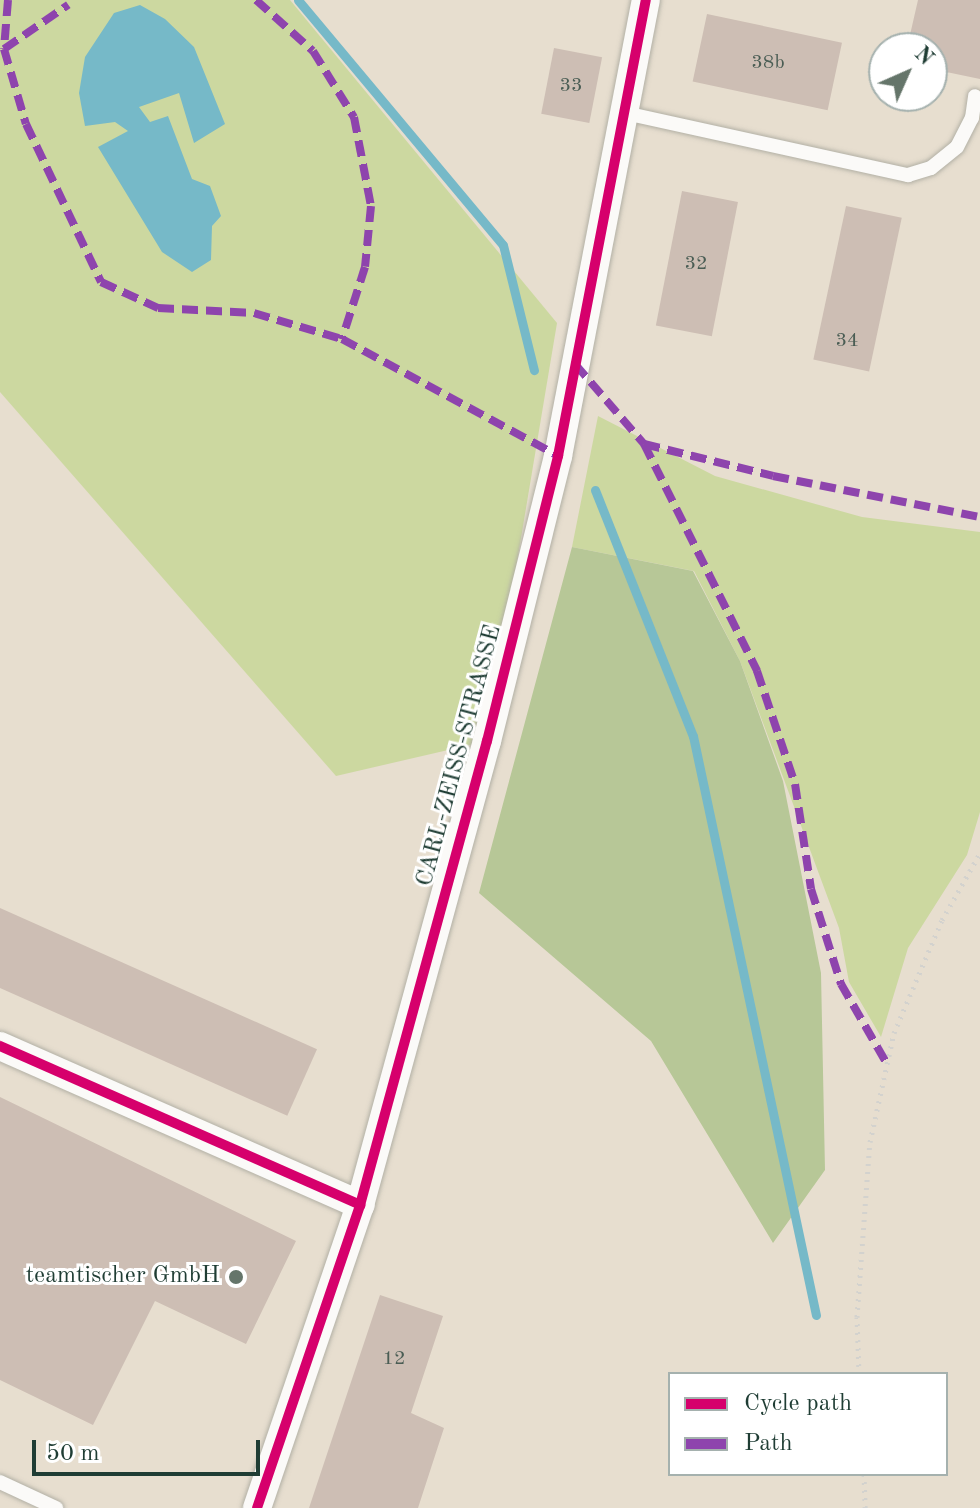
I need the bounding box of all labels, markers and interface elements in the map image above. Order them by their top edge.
north arrow [868,32,948,112]
text: N [910,43,937,70]
house number: 38b [751,51,785,75]
house number: 33 [559,74,583,98]
house number: 32 [684,252,708,276]
house number: 34 [835,329,859,353]
street label: CARL-ZEISS-STRASSE [411,622,509,890]
place label: teamtischer GmbH [26,1263,220,1291]
marker: teamtischer GmbH [227,1268,245,1286]
house number: 12 [382,1347,406,1371]
legend [668,1372,948,1476]
text: Cycle path [744,1392,852,1416]
scale bar [36,1424,264,1474]
text: Path [744,1432,793,1456]
text: 50 m [46,1442,100,1466]

